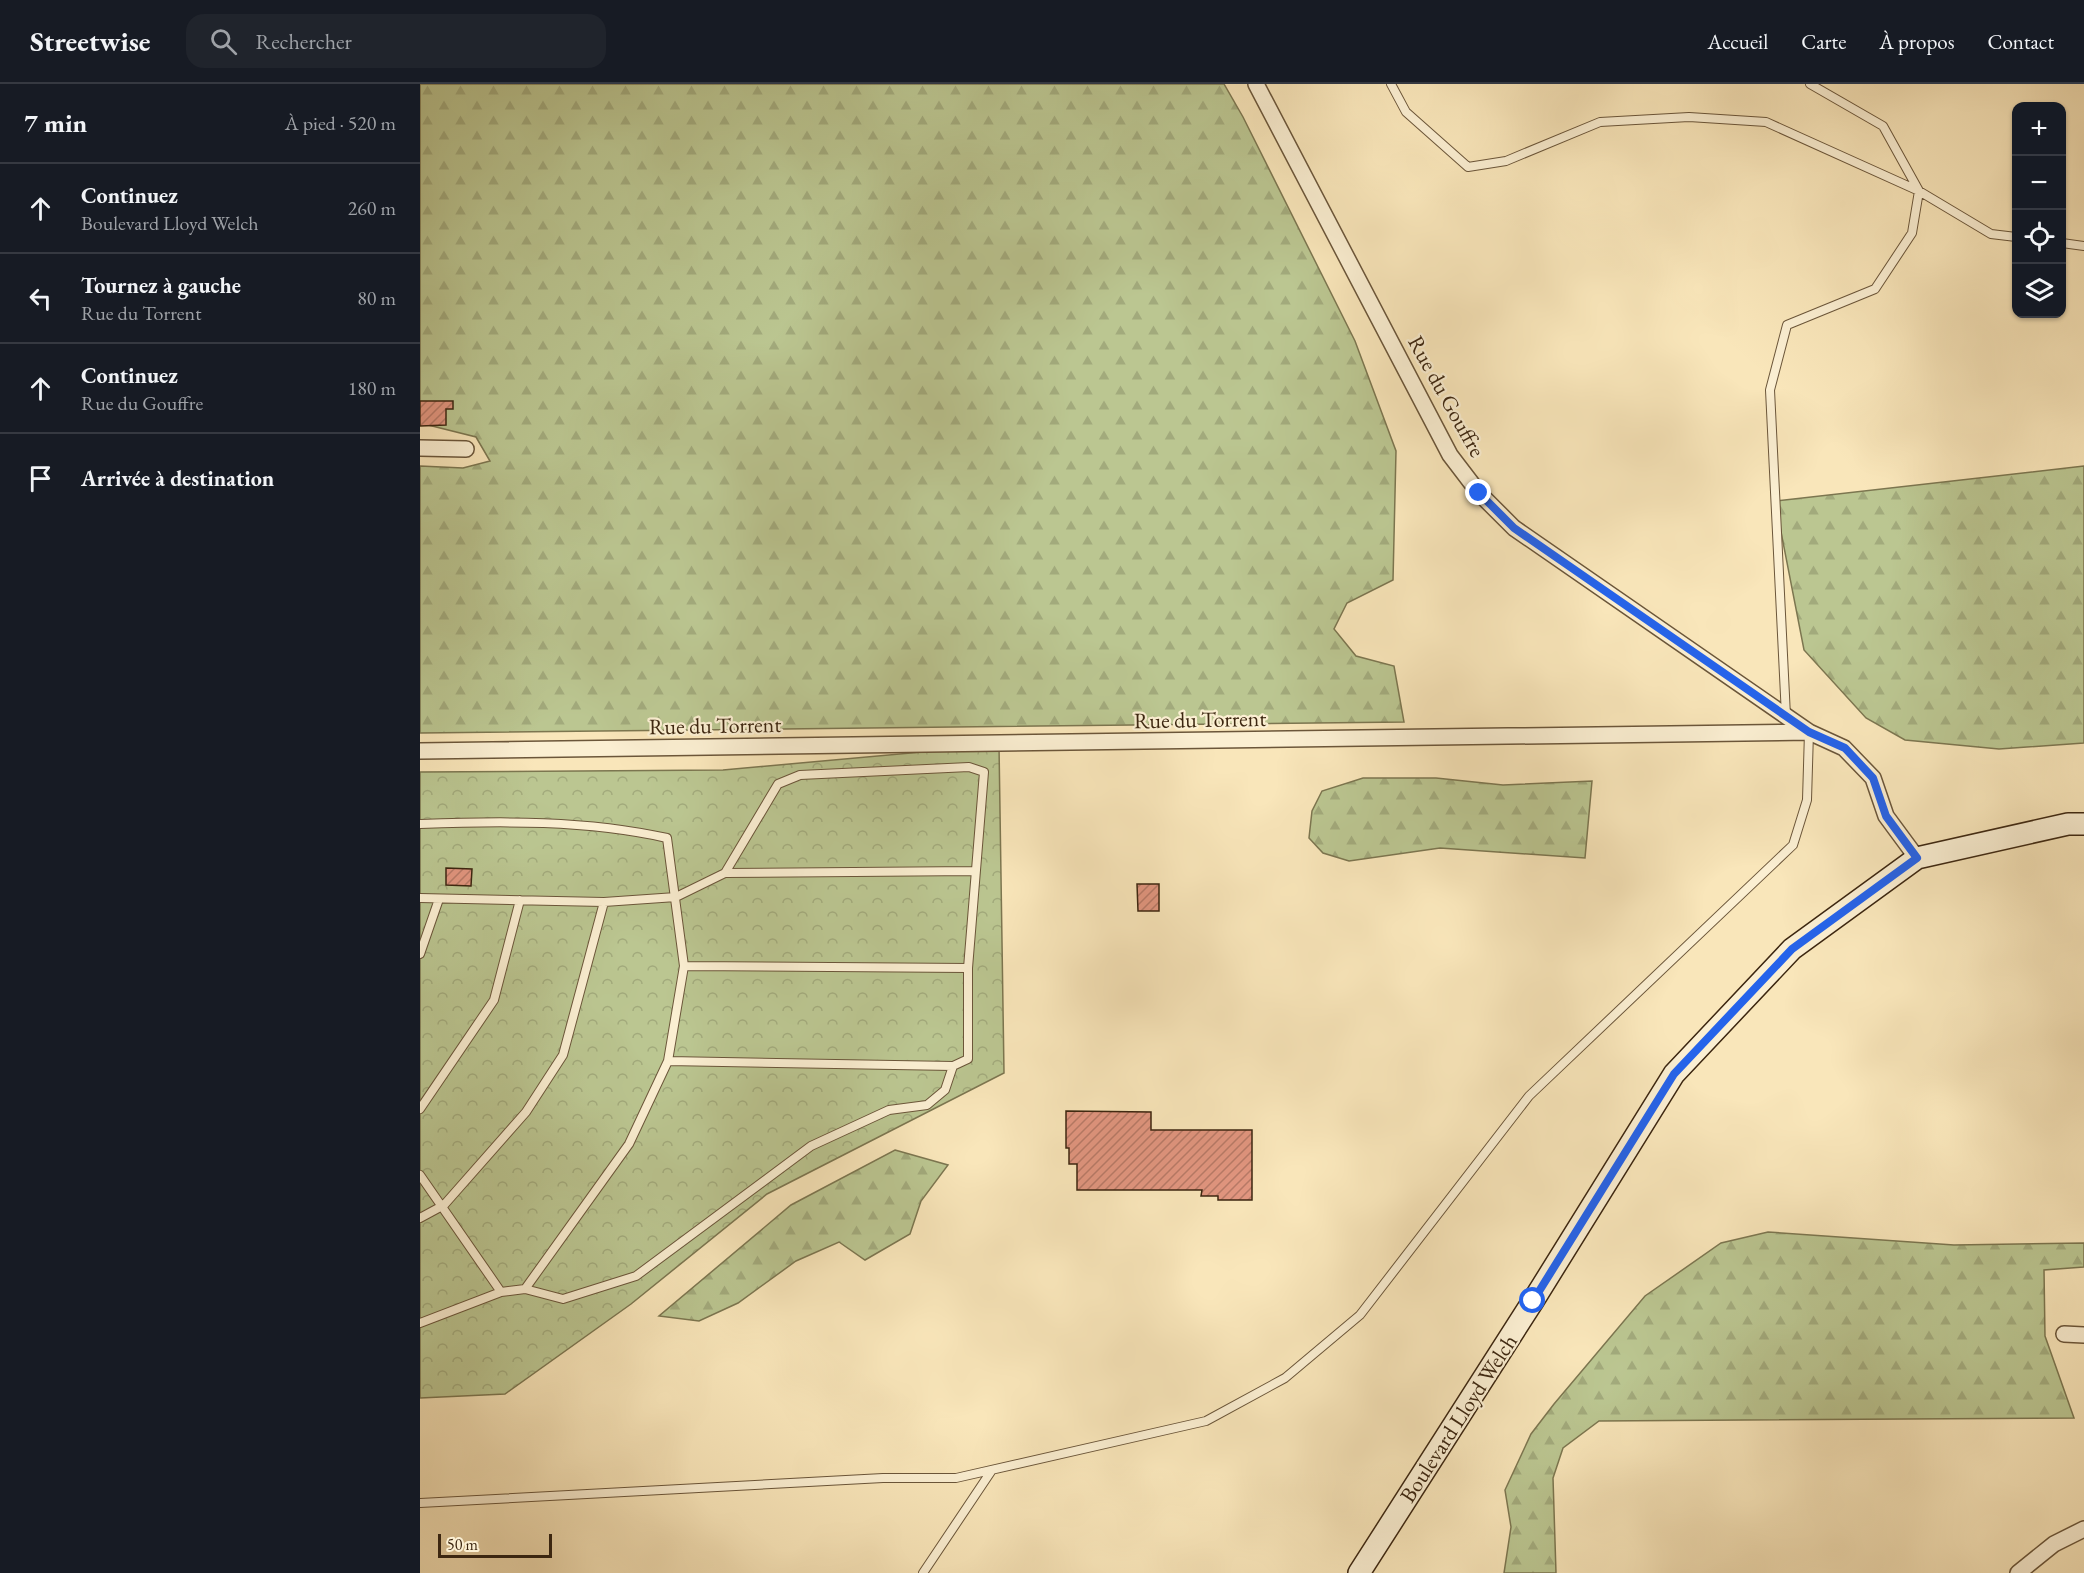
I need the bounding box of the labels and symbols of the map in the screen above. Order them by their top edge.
street label: Rue du Gouffre [1401,330,1492,462]
route end [1465,479,1491,505]
street label: Rue du Torrent [1134,704,1267,735]
street label: Rue du Torrent [649,710,782,741]
route start [1519,1287,1545,1313]
street label: Boulevard Lloyd Welch [1393,1328,1524,1508]
scale bar [438,1531,552,1558]

